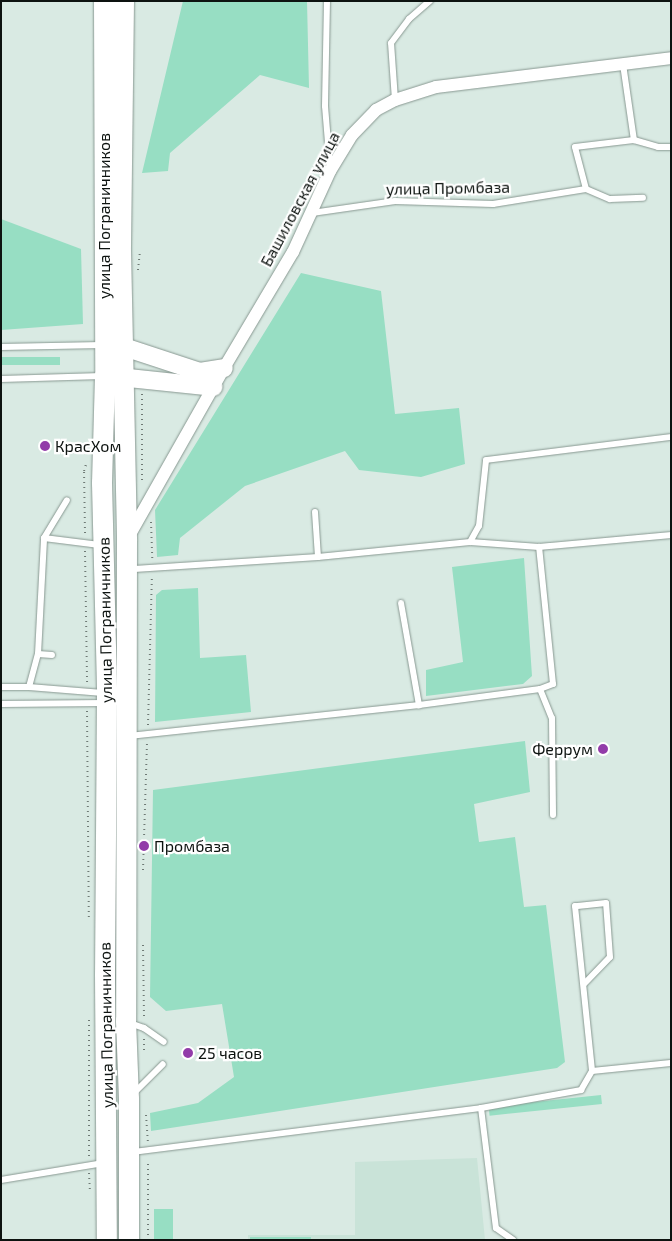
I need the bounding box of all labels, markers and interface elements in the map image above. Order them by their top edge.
street label: Башиловская улица [256,128,344,270]
street label: улица Пограничников [94,133,114,299]
street label: улица Промбаза [386,177,510,199]
place label: КрасХом [55,436,121,456]
marker: КрасХом [39,440,51,452]
street label: улица Пограничников [94,537,116,703]
place label: Феррум [532,739,593,759]
marker: Феррум [597,743,609,755]
place label: Промбаза [154,836,230,856]
marker: Промбаза [138,840,150,852]
street label: улица Пограничников [95,942,117,1108]
place label: 25 часов [198,1043,262,1063]
marker: 25 часов [182,1047,194,1059]

